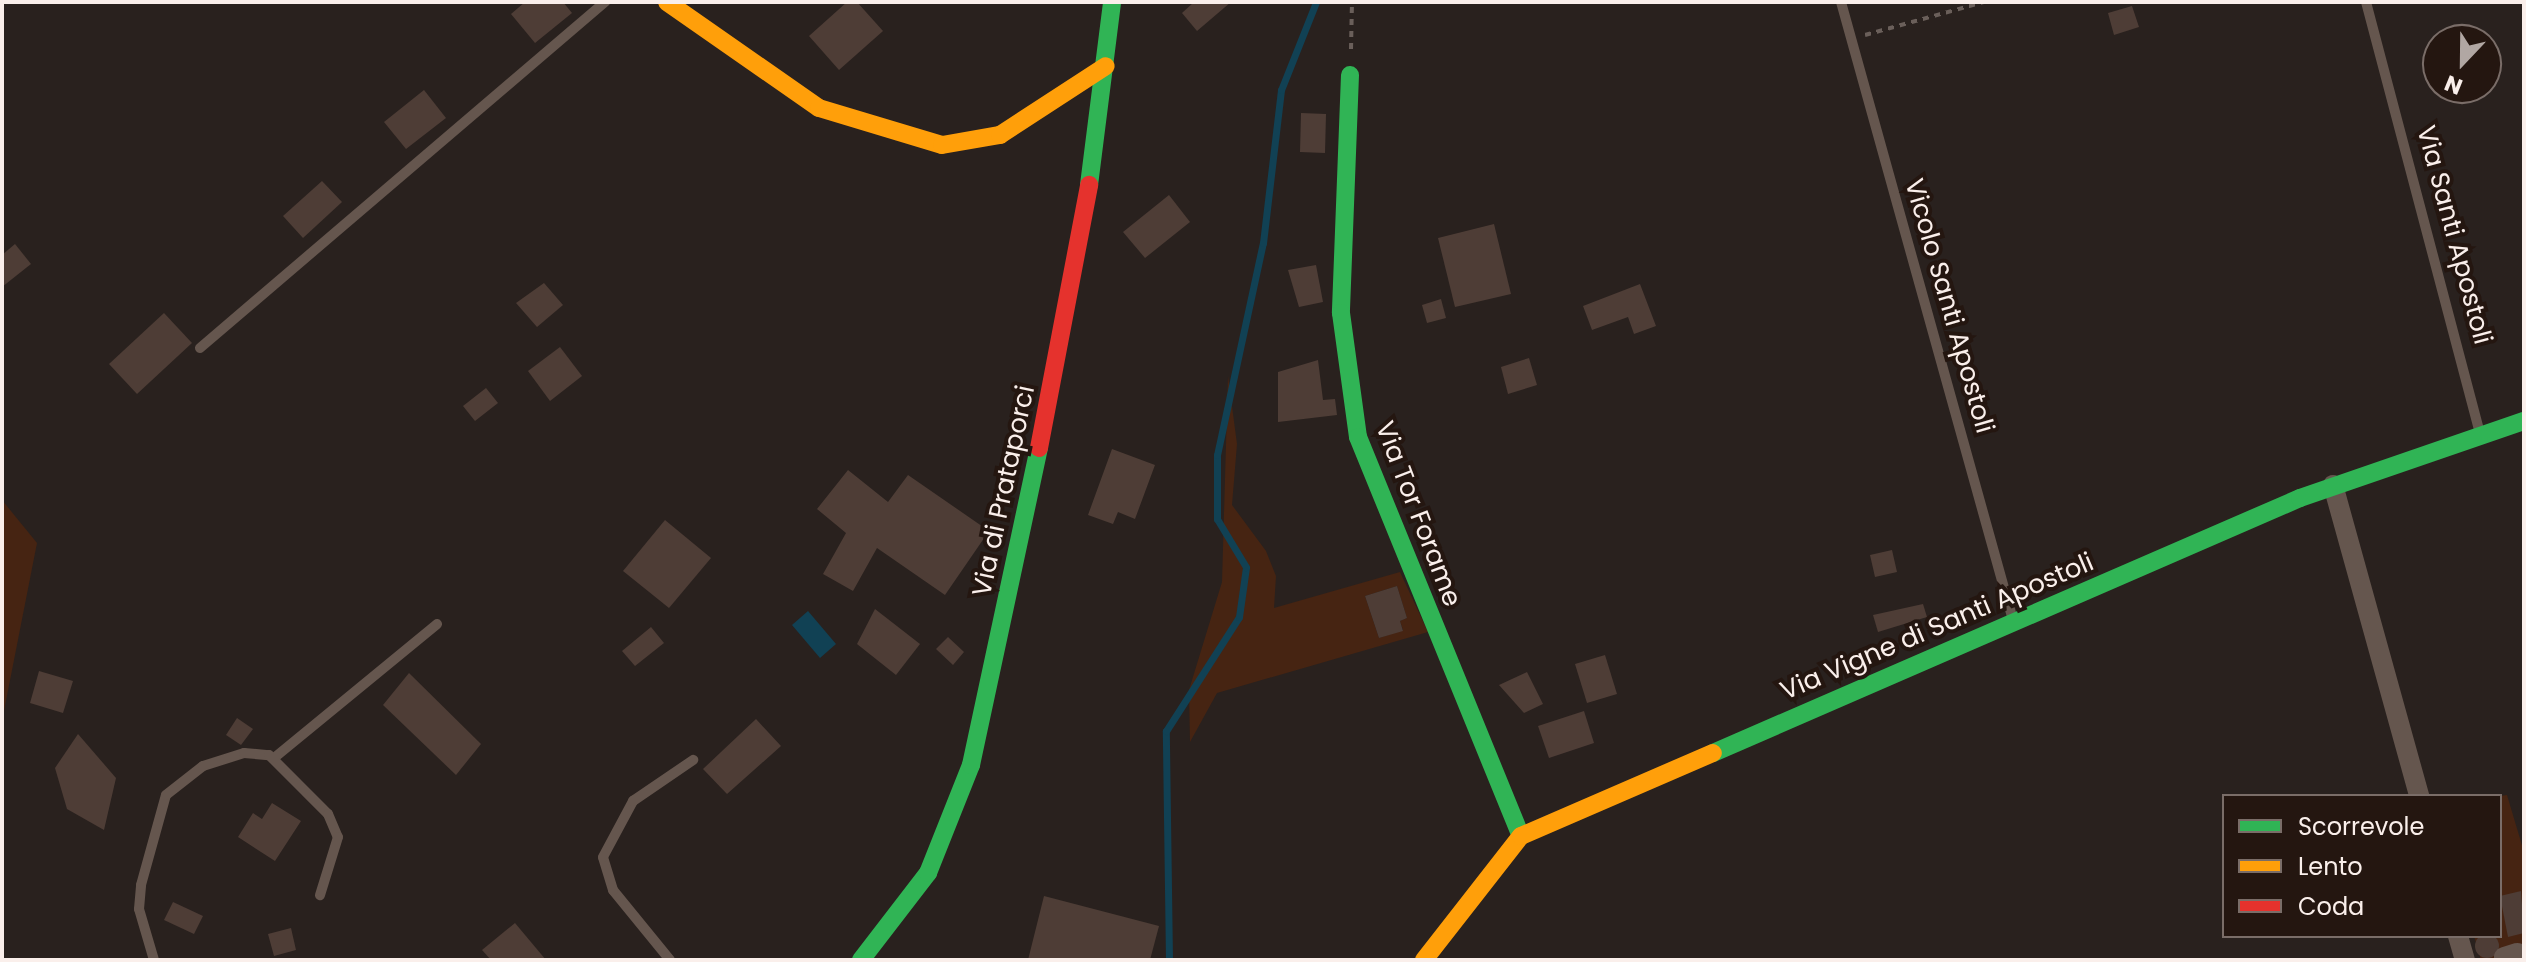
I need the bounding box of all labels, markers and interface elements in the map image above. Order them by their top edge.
north arrow [2422,24,2502,104]
text: N [2440,67,2467,102]
street label: Via Santi Apostoli [2410,122,2498,348]
street label: Vicolo Santi Apostoli [1898,175,2000,437]
street label: Via di Prataporci [966,383,1042,599]
street label: Via Tor Forame [1368,417,1468,611]
street label: Via Vigne di Santi Apostoli [1776,547,2098,707]
legend [2222,794,2502,938]
text: Scorrevole [2298,810,2424,843]
text: Lento [2298,850,2363,883]
text: Coda [2298,890,2364,923]

